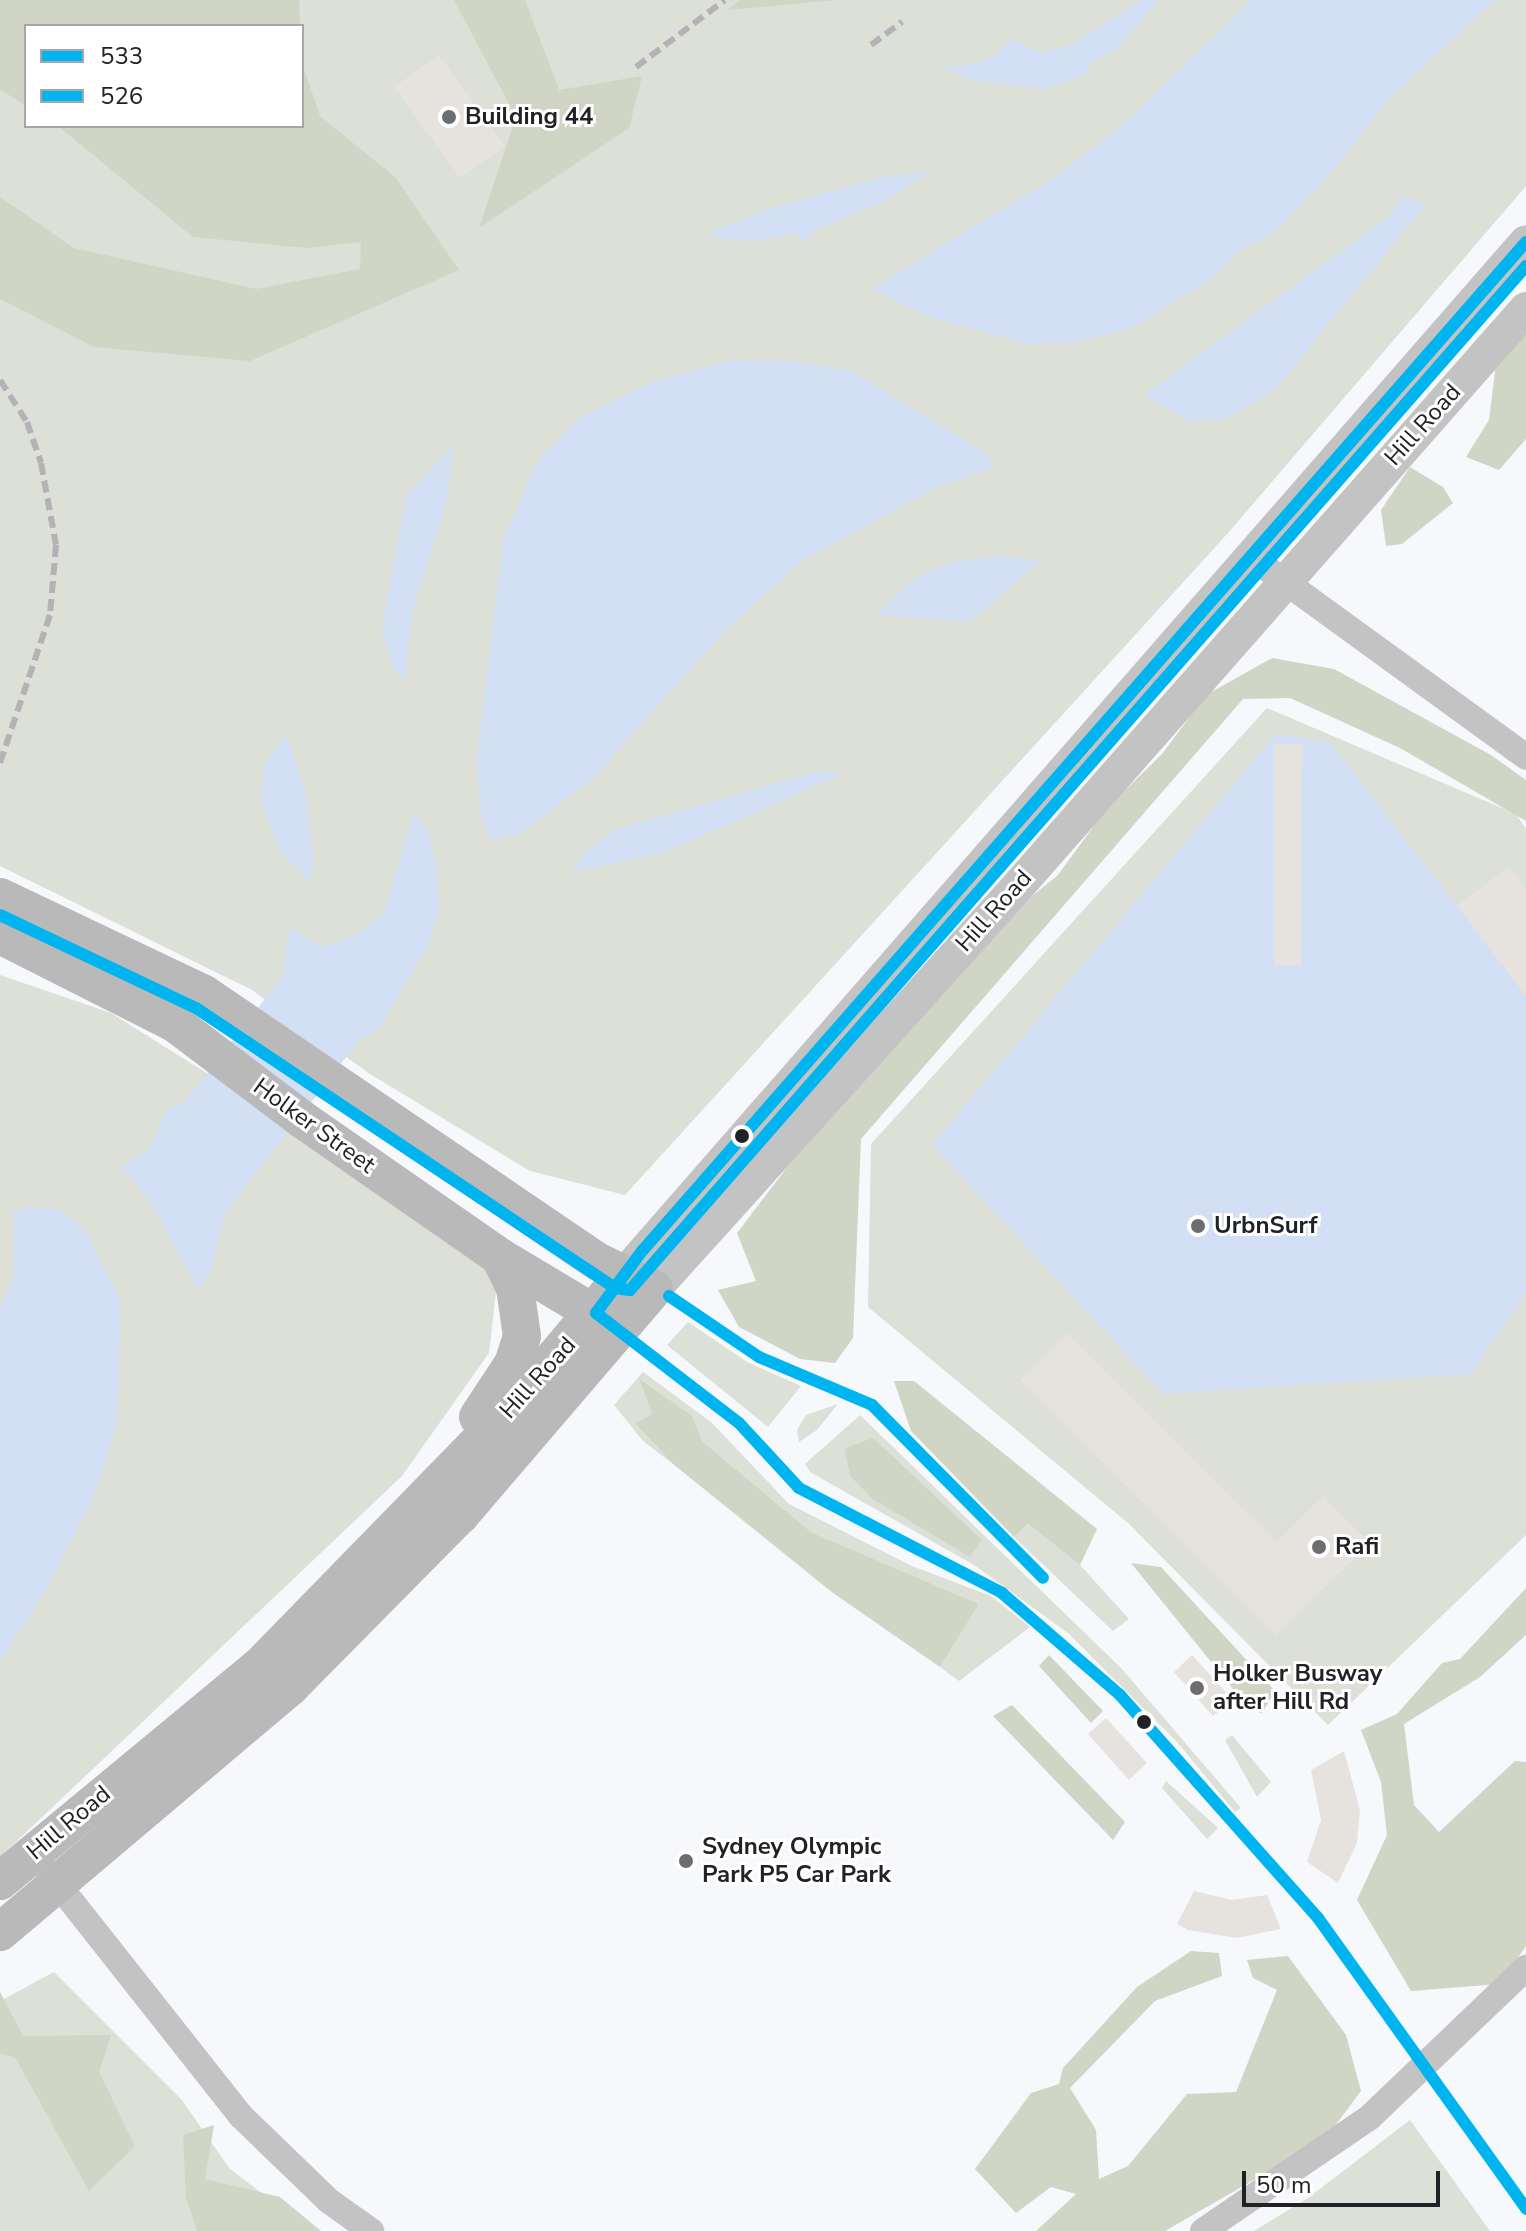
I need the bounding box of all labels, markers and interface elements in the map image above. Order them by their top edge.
legend [24,24,304,128]
text: 533 [100,40,143,72]
text: 526 [100,80,143,112]
place label: Building 44 [465,103,593,131]
marker: Building 44 [440,108,458,126]
street label: Hill Road [1379,378,1467,472]
street label: Hill Road [950,864,1038,958]
street label: Holker Street [248,1072,380,1180]
unlabelled marker [734,1128,750,1144]
place label: UrbnSurf [1214,1212,1317,1240]
marker: UrbnSurf [1189,1217,1207,1235]
street label: Hill Road [494,1331,582,1425]
place label: Rafi [1335,1533,1379,1561]
marker: Rafi [1310,1538,1328,1556]
place label: Holker Busway after Hill Rd [1213,1660,1382,1716]
marker: Holker Busway after Hill Rd [1188,1679,1206,1697]
unlabelled marker [1136,1714,1152,1730]
street label: Hill Road [21,1780,117,1866]
place label: Sydney Olympic Park P5 Car Park [702,1833,891,1889]
marker: Sydney Olympic Park P5 Car Park [677,1852,695,1870]
scale bar [1246,2155,1444,2205]
text: 50 m [1256,2169,1312,2201]

